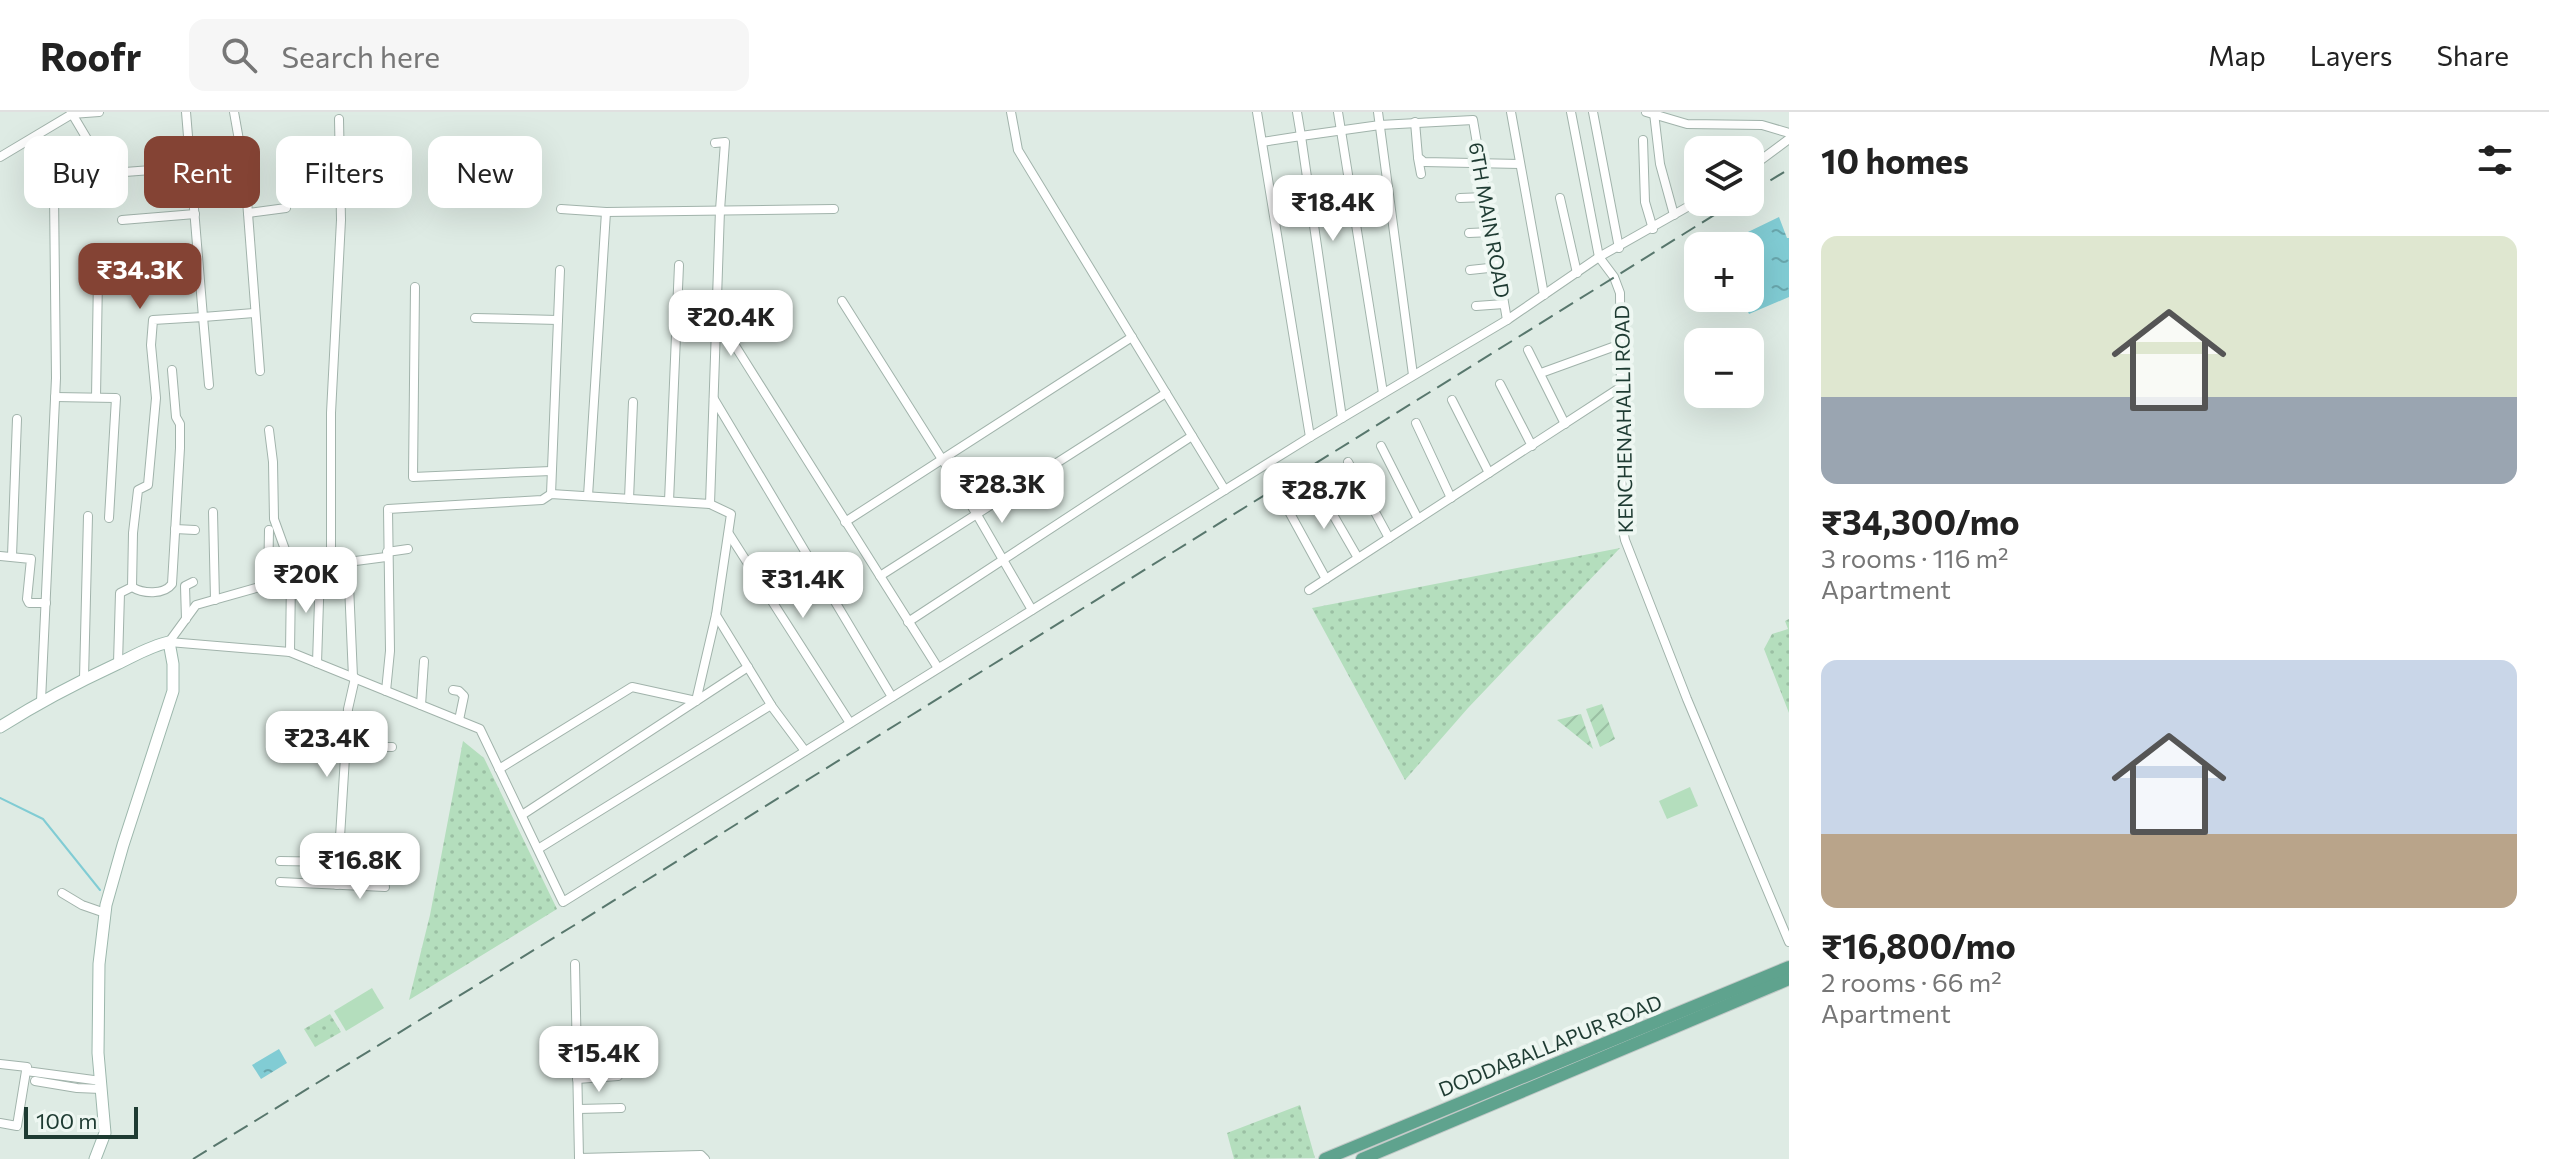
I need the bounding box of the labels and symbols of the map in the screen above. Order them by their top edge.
street label: 6TH MAIN ROAD [1464,140,1516,300]
pin: ₹18.4K [1268,175,1398,243]
pin: ₹34.3K [75,243,205,311]
pin: ₹20.4K [666,290,796,358]
street label: KENCHENAHALLI ROAD [1609,305,1637,533]
pin: ₹28.3K [937,457,1067,525]
pin: ₹28.7K [1259,463,1389,531]
pin: ₹20K [259,547,353,615]
pin: ₹31.4K [738,552,868,620]
pin: ₹23.4K [262,711,392,779]
pin: ₹16.8K [295,833,425,901]
street label: DODDABALLAPUR ROAD [1435,989,1665,1101]
pin: ₹15.4K [534,1026,664,1094]
scale bar [24,1103,138,1139]

